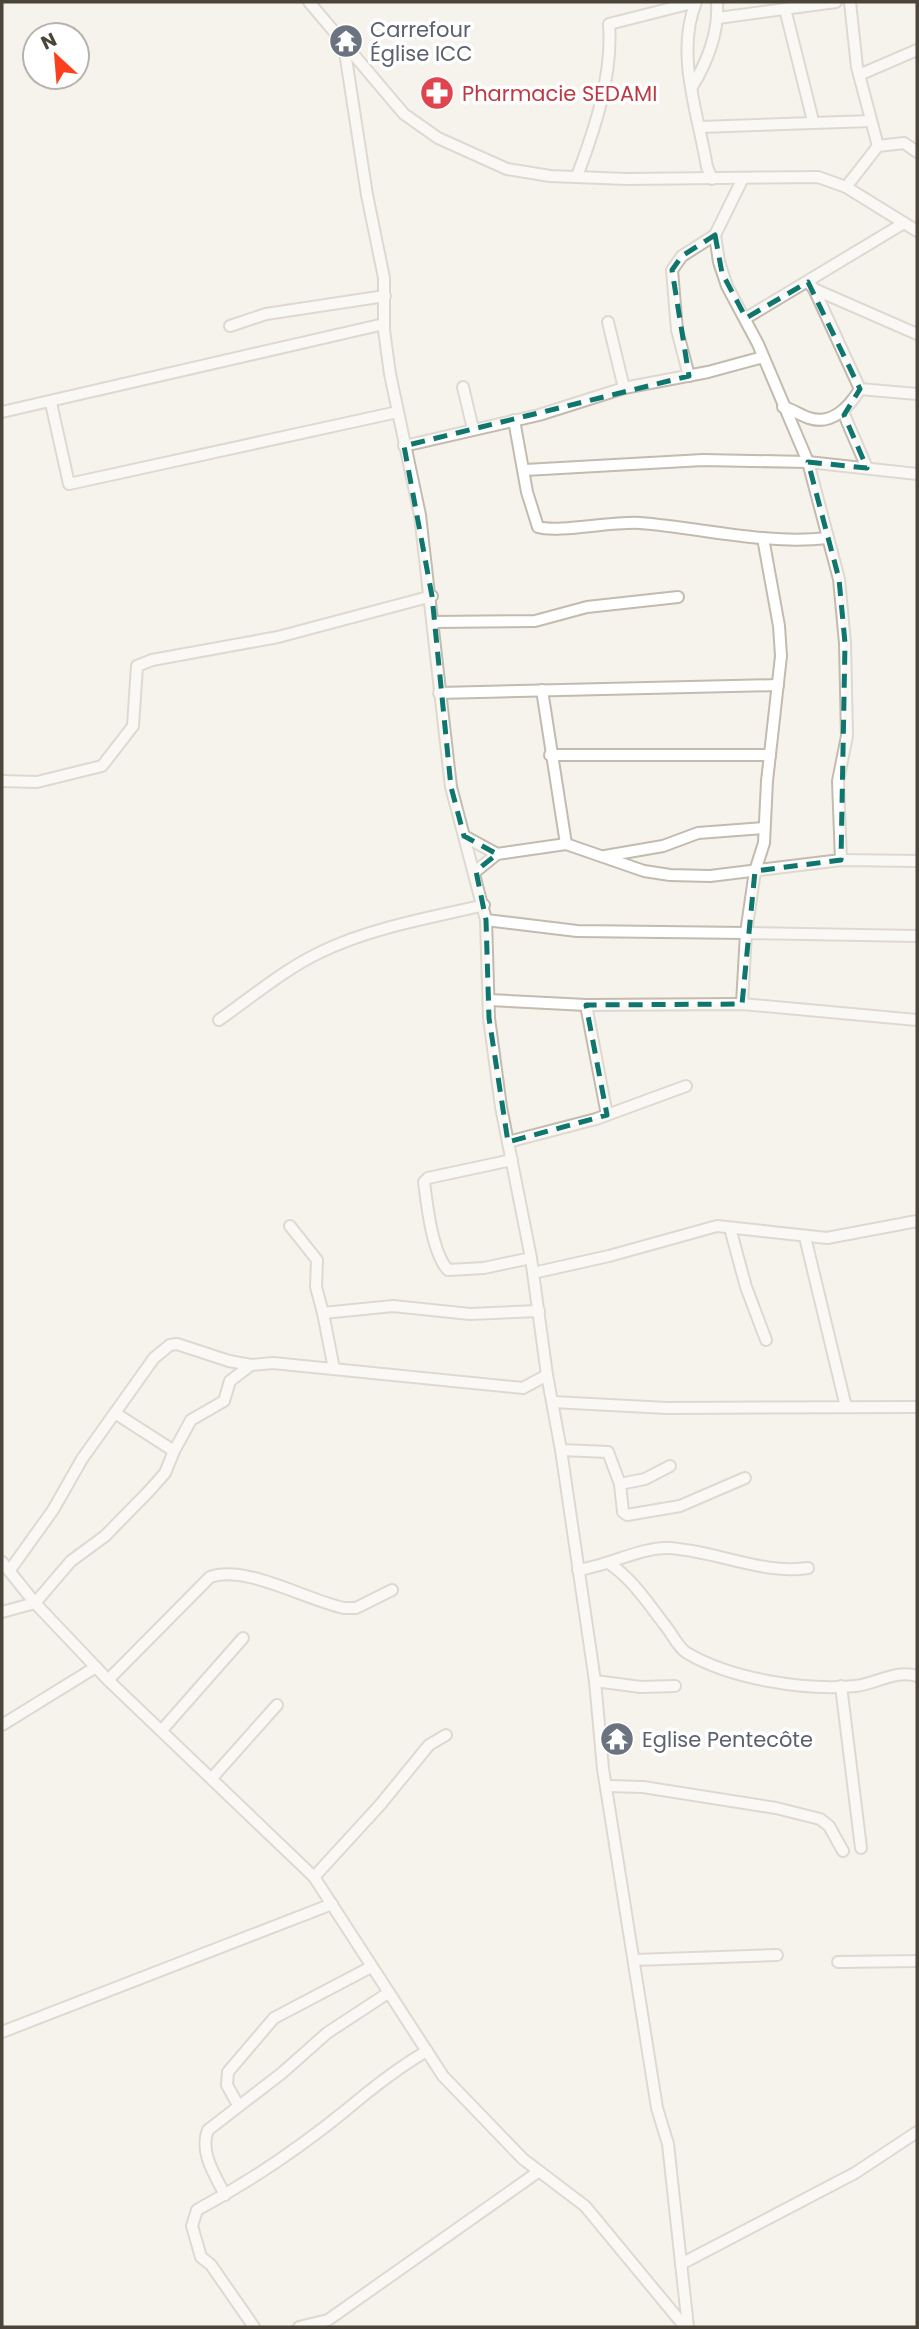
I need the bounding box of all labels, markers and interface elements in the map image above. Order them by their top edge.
place label: Carrefour Église ICC [370,15,472,68]
north arrow [21,21,91,91]
temple icon: Carrefour Église ICC [327,22,365,60]
text: N [36,26,61,56]
pharmacy icon: Pharmacie SEDAMI [418,74,456,112]
place label: Pharmacie SEDAMI [462,79,657,108]
temple icon: Eglise Pentecôte [598,1720,636,1758]
place label: Eglise Pentecôte [642,1725,813,1754]

